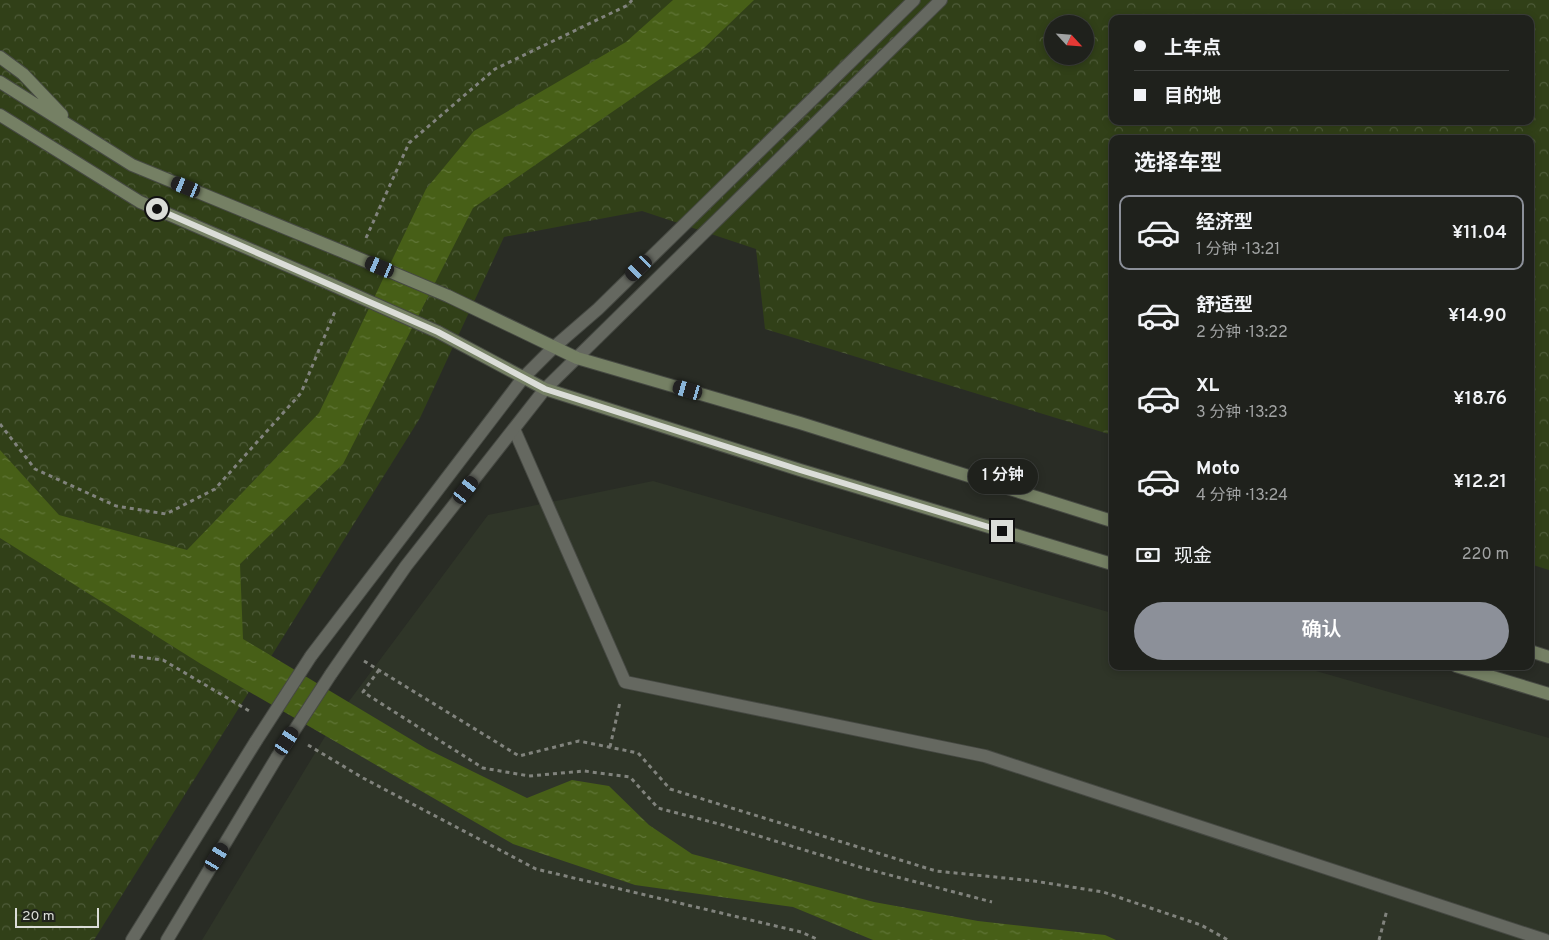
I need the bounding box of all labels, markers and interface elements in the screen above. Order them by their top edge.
north arrow [1044,15,1094,65]
map controls [1044,15,1094,65]
text: 上车点 [1164,37,1221,61]
text: 目的地 [1164,85,1221,109]
text: 选择车型 [1134,151,1222,178]
car [169,174,202,200]
route start [146,198,168,220]
icon: car [1136,210,1181,255]
text: 经济型 [1196,211,1253,235]
text: ¥11.04 [1452,221,1507,245]
text: 1 分钟 · 13:21 [1196,240,1280,260]
car [622,252,655,284]
car [363,254,396,280]
icon: car [1136,293,1181,338]
text: 舒适型 [1196,294,1253,318]
text: ¥14.90 [1448,304,1507,328]
text: 2 分钟 · 13:22 [1196,323,1288,343]
text: XL [1196,374,1219,398]
icon: car [1136,376,1181,421]
car [671,379,704,401]
text: ¥18.76 [1453,387,1507,411]
text: 3 分钟 · 13:23 [1196,403,1288,423]
text: Moto [1196,457,1240,481]
callout: 1 分钟 [967,458,1037,494]
icon: car [1136,459,1181,504]
text: 1 分钟 [982,466,1024,486]
text: ¥12.21 [1453,470,1507,494]
car [450,474,481,506]
text: 4 分钟 · 13:24 [1196,486,1288,506]
route end [991,520,1013,542]
icon: cash [1134,541,1162,569]
text: 现金 [1174,545,1212,569]
text: 220 m [1462,545,1509,565]
button: 确认 [1134,602,1509,660]
car [272,724,301,758]
car [202,840,231,874]
scale bar [15,905,99,928]
text: 20 m [22,908,55,925]

